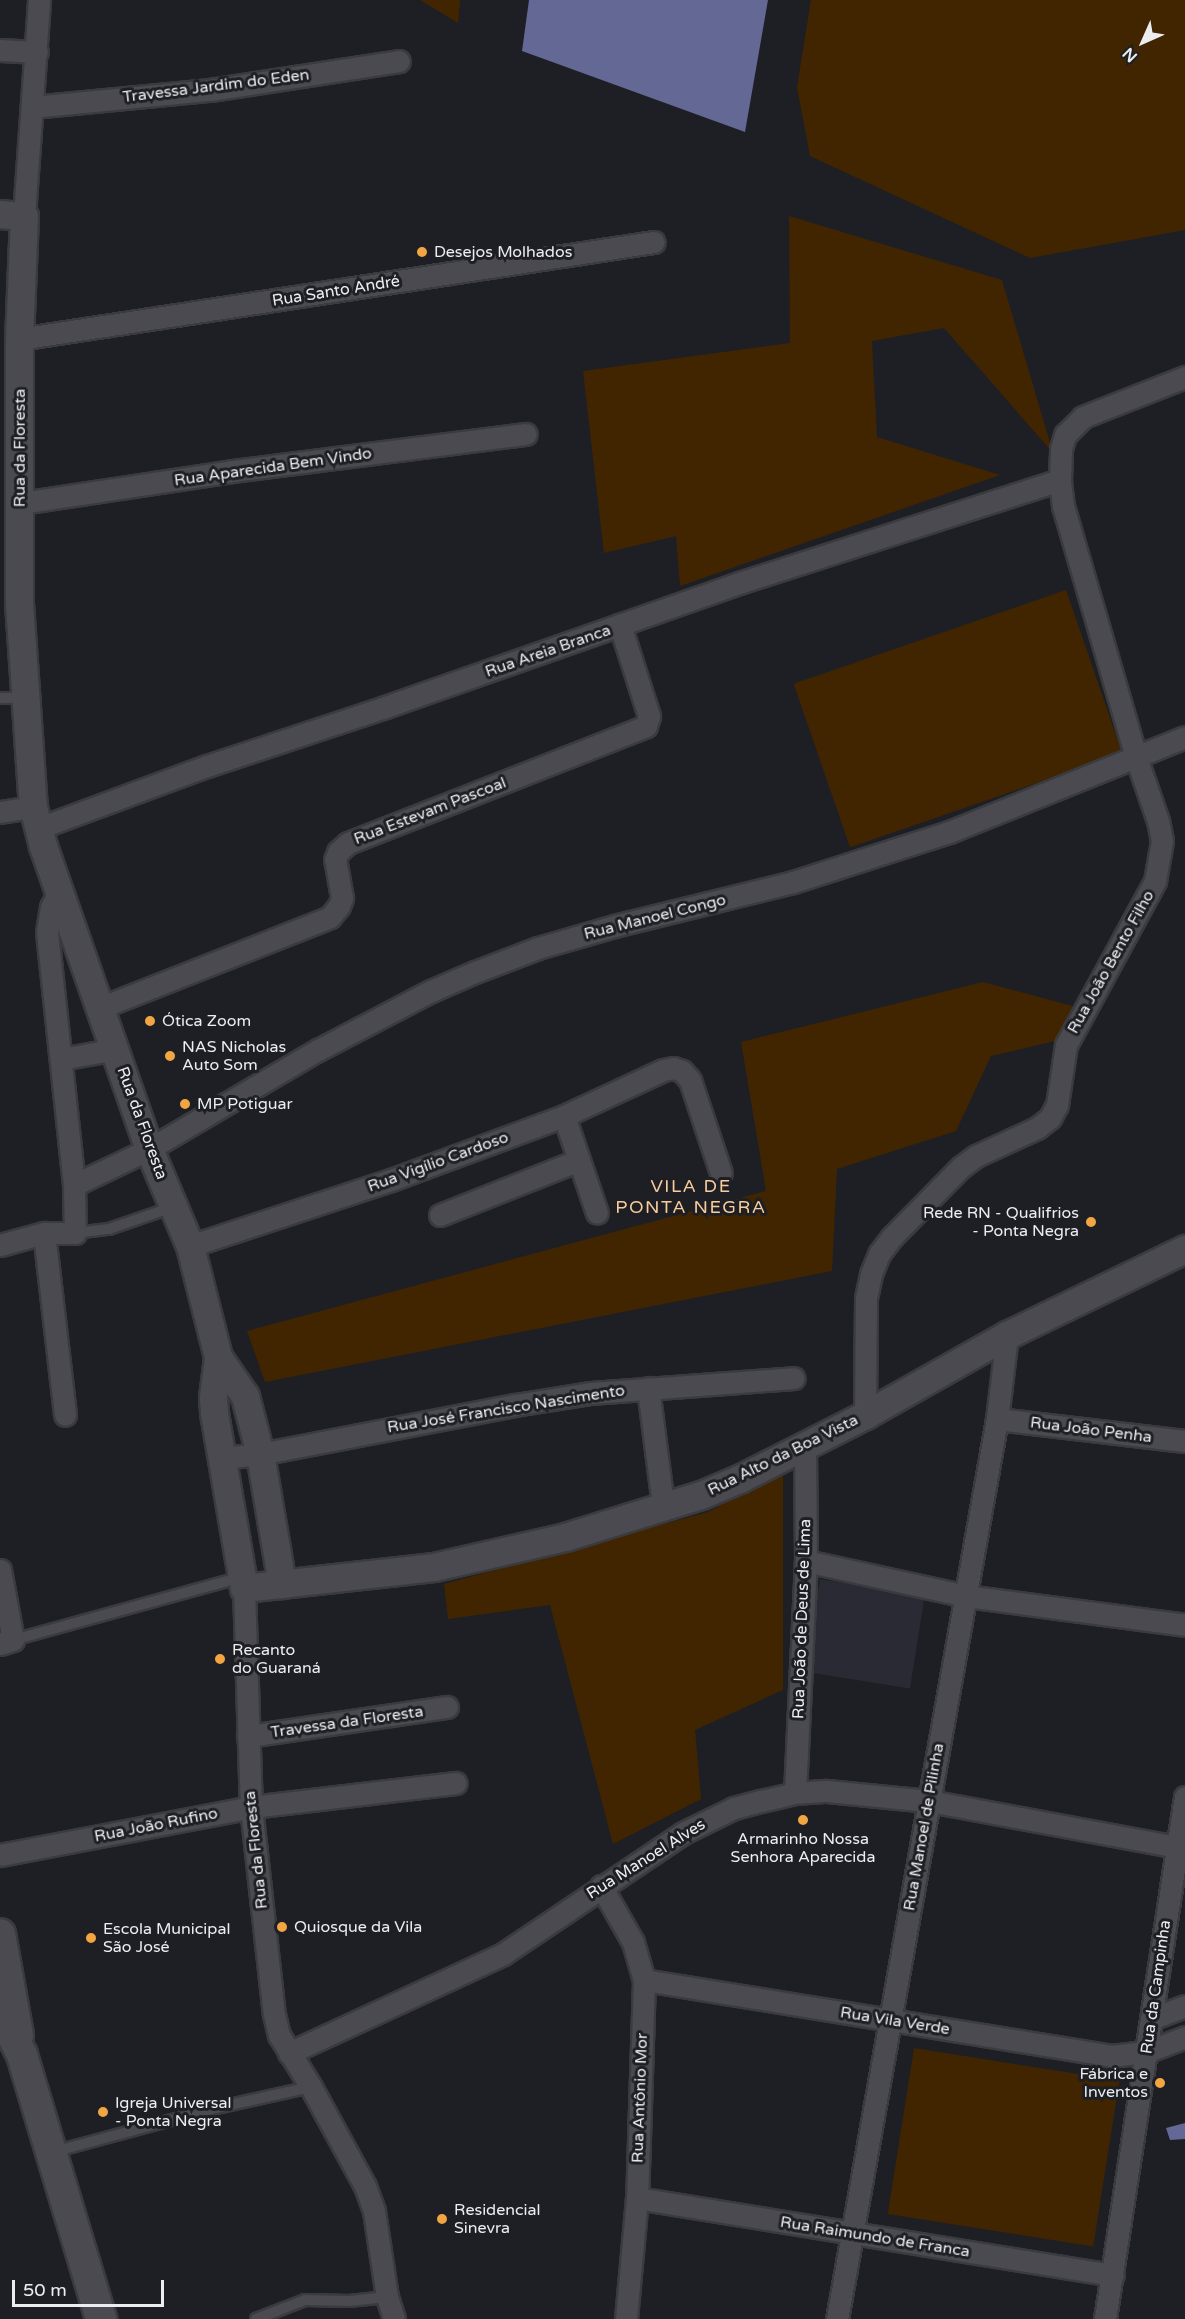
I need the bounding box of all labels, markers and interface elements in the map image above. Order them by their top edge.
north arrow [1113,12,1173,72]
text: N [1119,43,1142,66]
street label: Travessa Jardim do Eden [122,65,310,107]
place label: Desejos Molhados [434,242,572,262]
marker: Desejos Molhados [415,245,429,259]
street label: Rua Santo André [271,271,401,311]
street label: Rua da Floresta [10,389,30,507]
street label: Rua Aparecida Bem Vindo [173,444,373,490]
street label: Rua Areia Branca [483,621,613,681]
street label: Rua Estevam Pascoal [351,773,509,849]
street label: Rua João Bento Filho [1064,887,1158,1037]
street label: Rua Manoel Congo [582,890,728,944]
place label: Ótica Zoom [162,1011,251,1031]
marker: Ótica Zoom [143,1014,157,1028]
place label: NAS Nicholas Auto Som [182,1037,286,1075]
marker: NAS Nicholas Auto Som [163,1049,177,1063]
street label: Rua da Floresta [113,1064,171,1182]
place label: MP Potiguar [197,1094,293,1114]
marker: MP Potiguar [178,1097,192,1111]
street label: Rua Vigílio Cardoso [365,1128,511,1196]
district label: VILA DE PONTA NEGRA [615,1176,767,1218]
place label: Rede RN - Qualifrios - Ponta Negra [923,1203,1079,1241]
marker: Rede RN - Qualifrios - Ponta Negra [1084,1215,1098,1229]
street label: Rua José Francisco Nascimento [386,1381,626,1437]
street label: Rua Alto da Boa Vista [705,1410,861,1500]
street label: Rua João Penha [1029,1413,1153,1447]
street label: Rua João de Deus de Lima [789,1519,815,1719]
place label: Recanto do Guaraná [232,1640,321,1678]
marker: Recanto do Guaraná [213,1652,227,1666]
street label: Travessa da Floresta [269,1702,425,1742]
street label: Rua Manoel de Pilinha [900,1742,948,1912]
street label: Rua da Floresta [240,1790,272,1910]
street label: Rua João Rufino [93,1804,219,1846]
marker: Armarinho Nossa Senhora Aparecida [796,1813,810,1827]
street label: Rua Manoel Alves [583,1815,709,1903]
place label: Armarinho Nossa Senhora Aparecida [731,1829,875,1867]
place label: Quiosque da Vila [294,1917,422,1937]
place label: Escola Municipal São José [103,1919,230,1957]
street label: Rua da Campinha [1137,1919,1175,2055]
marker: Quiosque da Vila [275,1920,289,1934]
marker: Escola Municipal São José [84,1931,98,1945]
street label: Rua Vila Verde [839,2003,951,2039]
street label: Rua Antônio Mor [628,2033,652,2163]
place label: Fábrica e Inventos [1080,2064,1148,2102]
marker: Fábrica e Inventos [1153,2076,1167,2090]
place label: Igreja Universal - Ponta Negra [115,2093,231,2131]
marker: Igreja Universal - Ponta Negra [96,2105,110,2119]
place label: Residencial Sinevra [454,2200,540,2238]
marker: Residencial Sinevra [435,2212,449,2226]
street label: Rua Raimundo de Franca [779,2213,971,2261]
scale bar [15,2268,166,2306]
text: 50 m [23,2279,67,2301]

